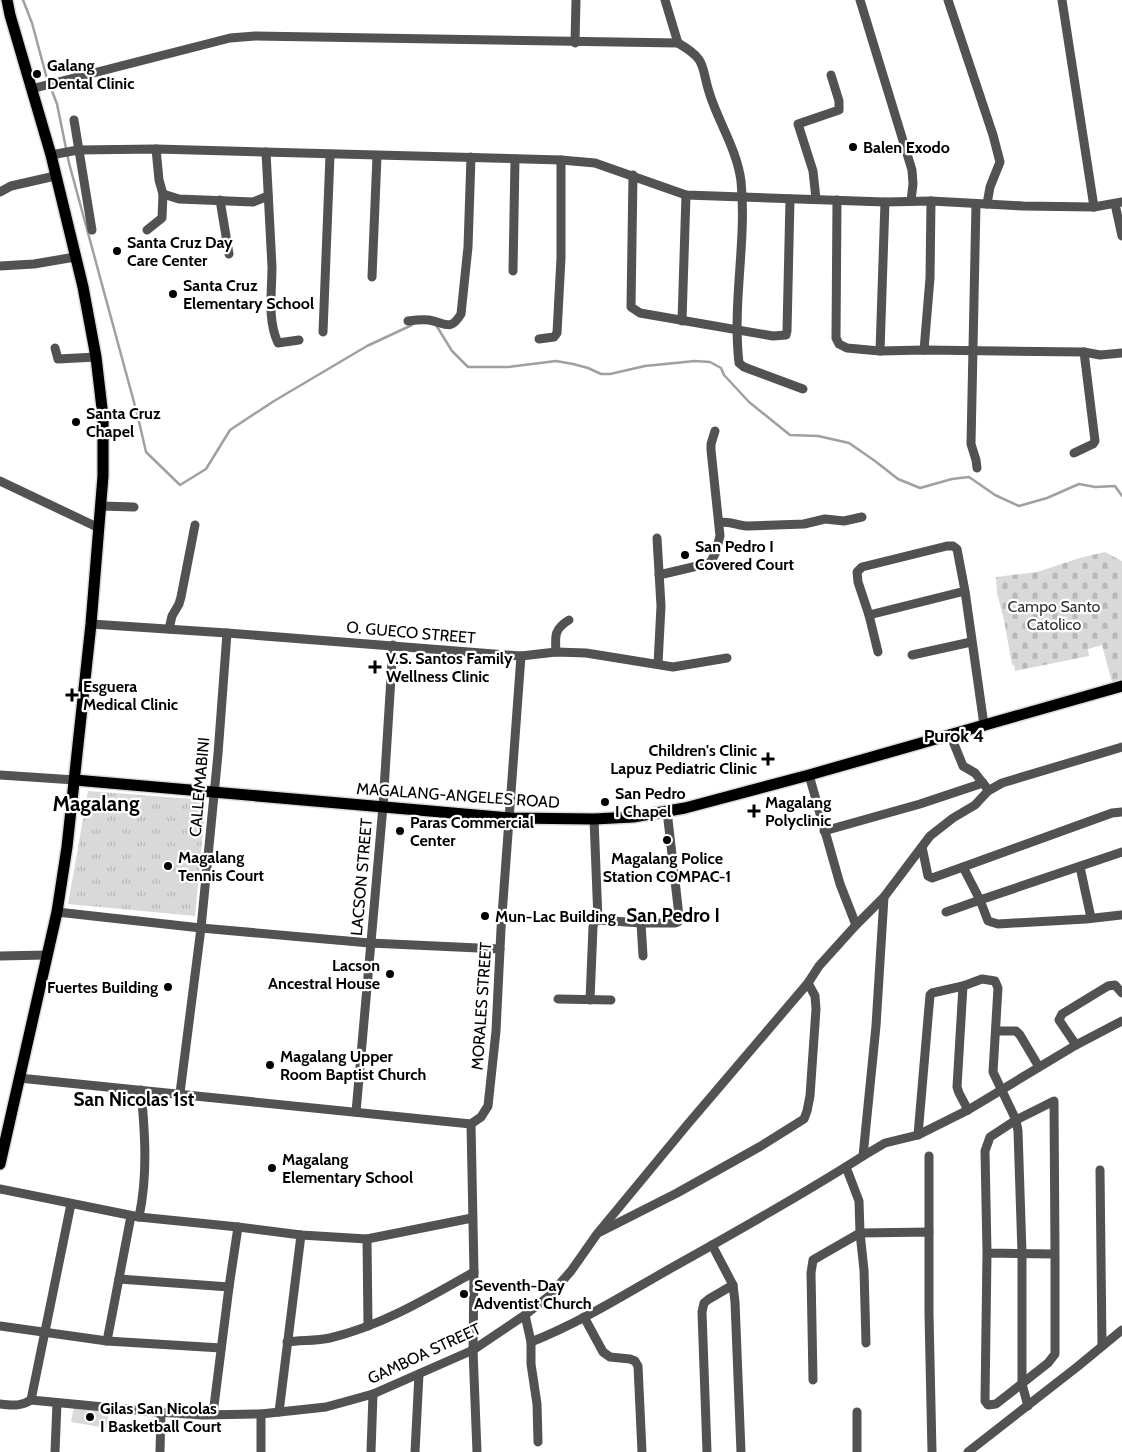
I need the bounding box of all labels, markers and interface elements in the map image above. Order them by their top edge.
place label: Galang Dental Clinic [47,56,134,93]
marker: Galang Dental Clinic [31,68,43,80]
place label: Balen Exodo [863,138,950,157]
marker: Balen Exodo [847,141,859,153]
place label: Santa Cruz Day Care Center [127,233,233,270]
marker: Santa Cruz Day Care Center [111,245,123,257]
place label: Santa Cruz Elementary School [183,276,314,313]
marker: Santa Cruz Elementary School [167,288,179,300]
place label: Santa Cruz Chapel [86,404,161,441]
marker: Santa Cruz Chapel [70,416,82,428]
place label: San Pedro I Covered Court [695,537,795,574]
marker: San Pedro I Covered Court [679,549,691,561]
park label: Campo Santo Catolico [1008,597,1101,634]
street label: O. GUECO STREET [346,617,477,648]
place label: V.S. Santos Family Wellness Clinic [386,649,513,686]
marker: V.S. Santos Family Wellness Clinic [368,660,382,674]
place label: Esguera Medical Clinic [83,677,178,714]
marker: Esguera Medical Clinic [65,688,79,702]
district label: Purok 4 [924,725,984,747]
street label: CALLE MABINI [186,736,213,838]
place label: Children's Clinic Lapuz Pediatric Clinic [610,741,757,778]
marker: Children's Clinic Lapuz Pediatric Clinic [761,752,775,766]
street label: MAGALANG-ANGELES ROAD [356,779,560,812]
place label: San Pedro I Chapel [615,784,686,821]
district label: Magalang [53,791,140,816]
place label: Magalang Polyclinic [765,793,831,830]
marker: San Pedro I Chapel [599,796,611,808]
marker: Magalang Polyclinic [747,804,761,818]
place label: Paras Commercial Center [410,813,534,850]
street label: LACSON STREET [347,817,376,937]
marker: Paras Commercial Center [394,825,406,837]
marker: Magalang Police Station COMPAC-1 [661,834,673,846]
place label: Magalang Tennis Court [178,848,265,885]
place label: Magalang Police Station COMPAC-1 [603,849,731,886]
marker: Magalang Tennis Court [162,860,174,872]
district label: San Pedro I [626,904,720,927]
place label: Mun-Lac Building [495,907,616,926]
marker: Mun-Lac Building [479,910,491,922]
street label: MORALES STREET [468,941,495,1071]
place label: Lacson Ancestral House [268,956,380,993]
marker: Lacson Ancestral House [384,968,396,980]
place label: Fuertes Building [47,978,158,997]
marker: Fuertes Building [162,981,174,993]
place label: Magalang Upper Room Baptist Church [280,1047,426,1084]
marker: Magalang Upper Room Baptist Church [264,1059,276,1071]
district label: San Nicolas 1st [74,1088,195,1111]
place label: Magalang Elementary School [282,1150,413,1187]
marker: Magalang Elementary School [266,1162,278,1174]
place label: Seventh-Day Adventist Church [474,1276,592,1313]
marker: Seventh-Day Adventist Church [458,1288,470,1300]
street label: GAMBOA STREET [365,1319,484,1388]
place label: Gilas San Nicolas I Basketball Court [100,1399,222,1436]
marker: Gilas San Nicolas I Basketball Court [84,1411,96,1423]

